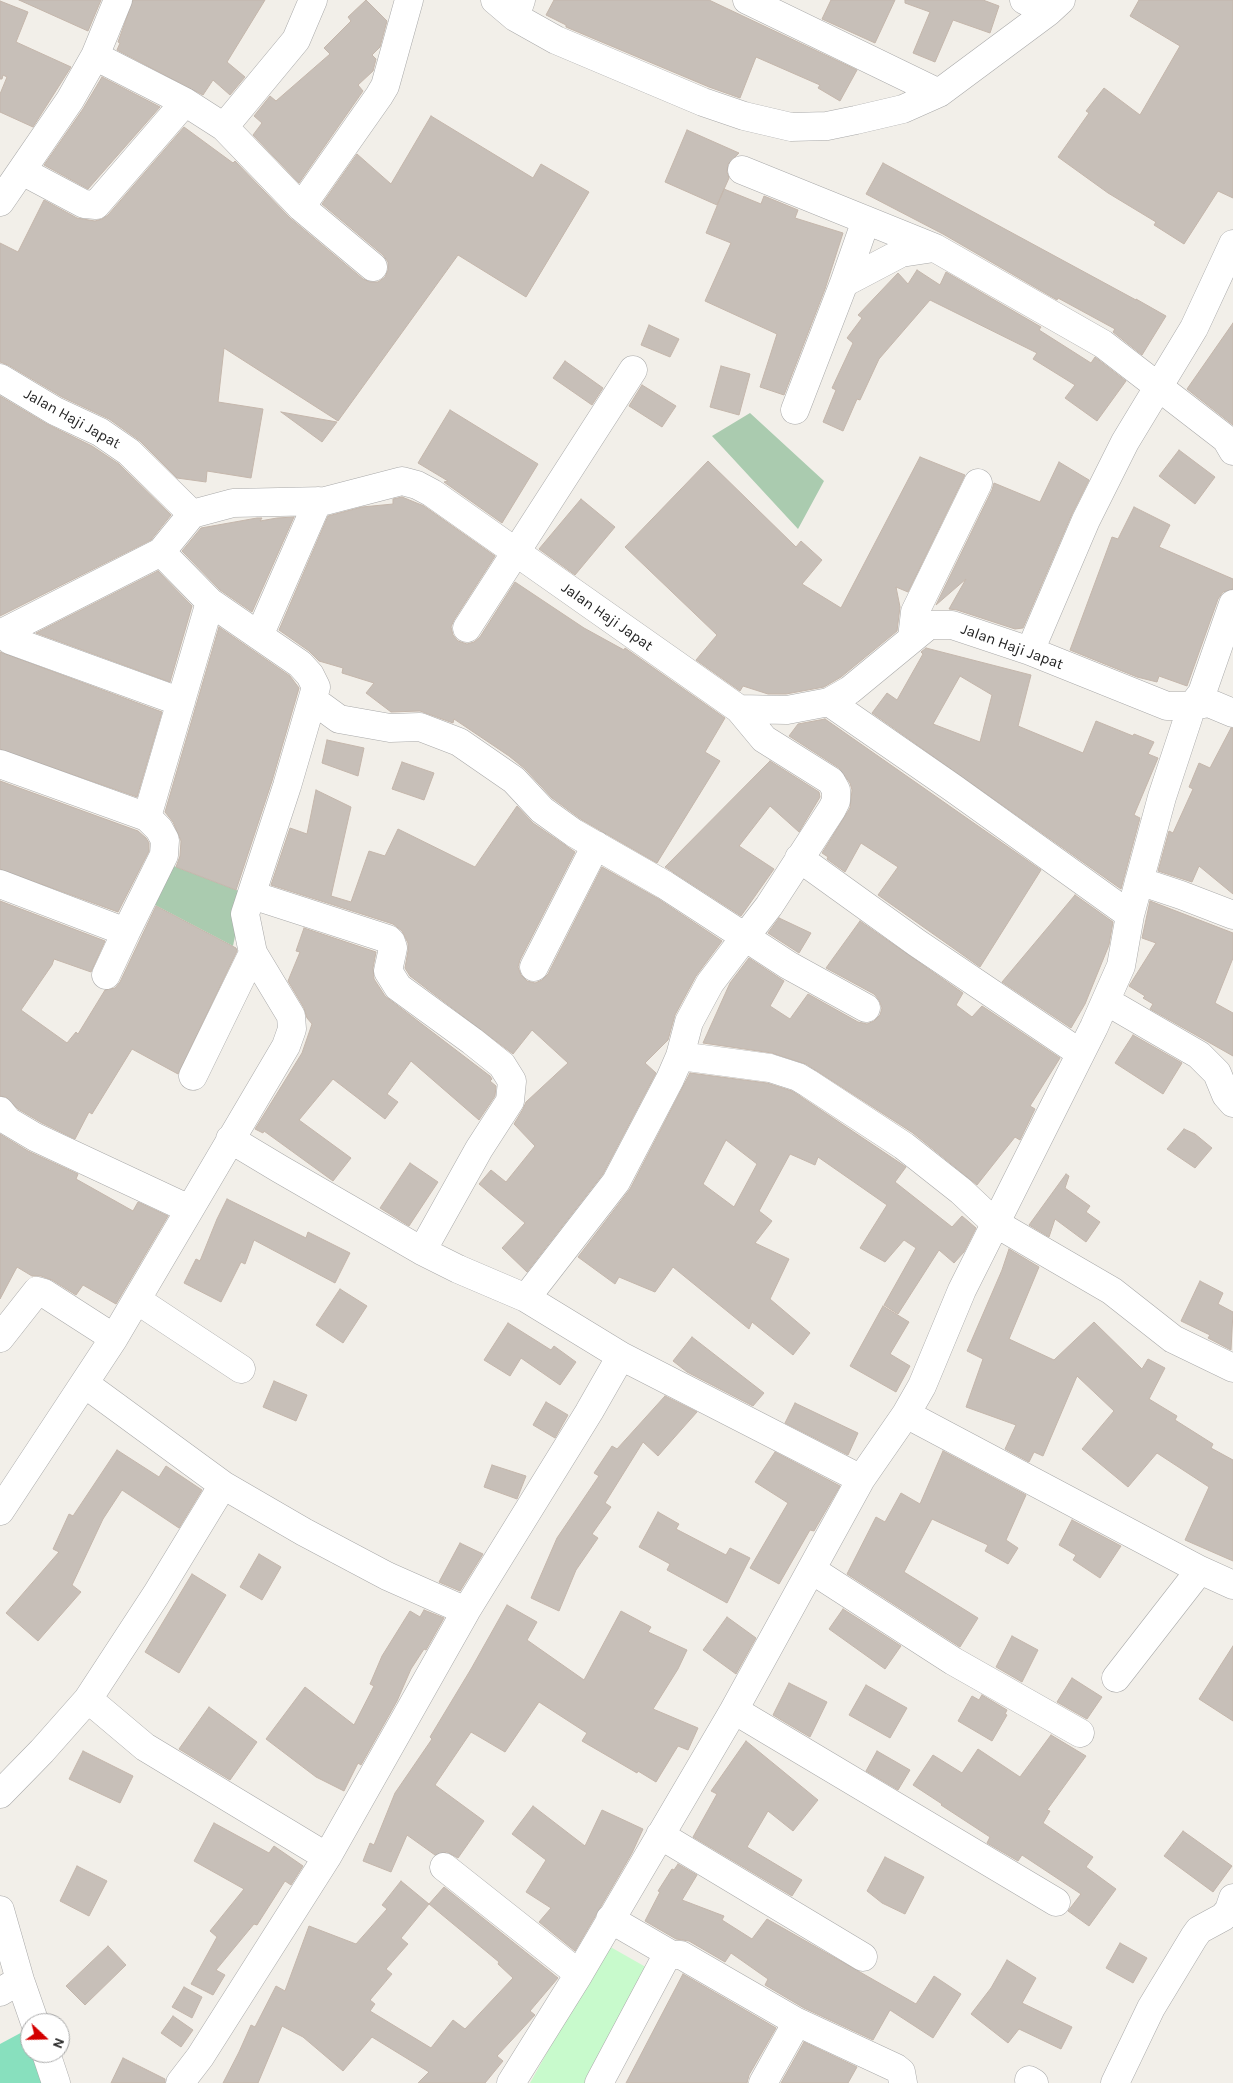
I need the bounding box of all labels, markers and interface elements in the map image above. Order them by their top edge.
street label: Jalan Haji Japat [21,385,123,453]
street label: Jalan Haji Japat [558,579,656,655]
street label: Jalan Haji Japat [958,620,1066,674]
north arrow [20,2013,70,2063]
text: N [49,2035,68,2051]

